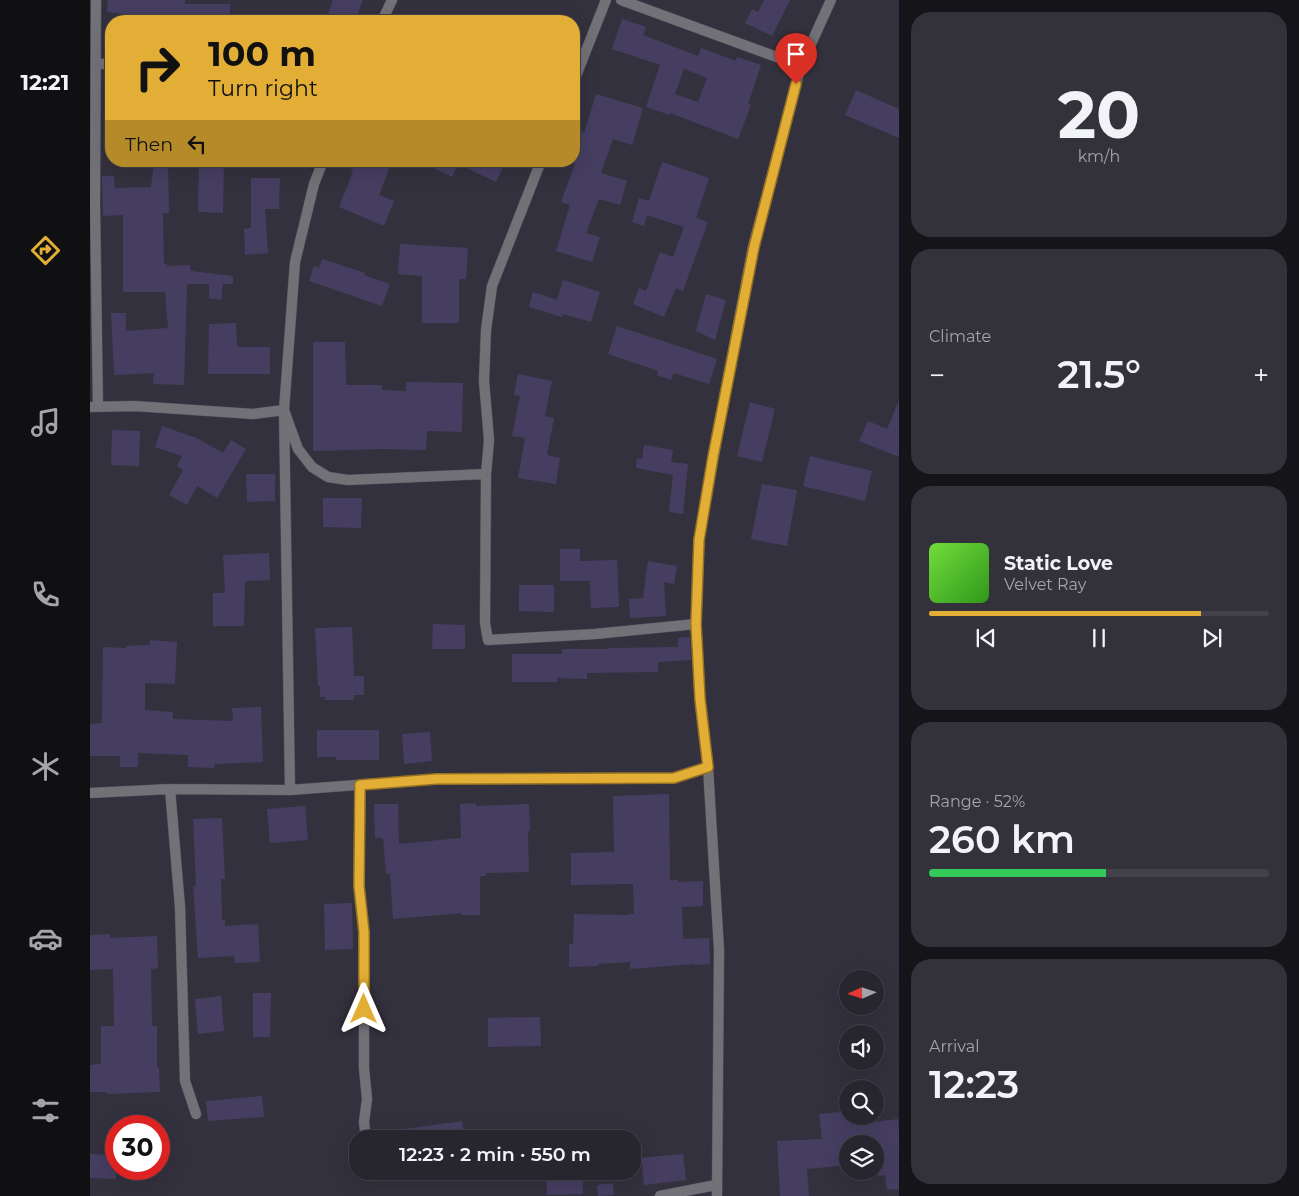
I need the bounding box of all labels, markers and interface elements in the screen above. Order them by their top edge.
text: 100 m [208,32,316,75]
pin [775,33,817,84]
icon: right [125,35,190,100]
icon: arrive [782,40,810,68]
text: 12:21 [21,69,69,96]
text: Turn right [208,75,318,102]
text: 20 [1058,75,1140,154]
icon: left [183,130,211,158]
text: Then [125,133,173,156]
text: km/h [1078,147,1120,166]
icon: directions [28,233,63,268]
text: Climate [929,327,991,346]
text: 21.5° [1057,351,1141,398]
text: − [929,358,945,392]
text: + [1253,358,1269,392]
icon: music [28,405,63,440]
text: Static Love [1004,552,1113,575]
text: Velvet Ray [1004,575,1086,594]
icon: phone [28,577,63,612]
icon: previous [972,624,1000,652]
icon: pause [1085,624,1113,652]
icon: next [1198,624,1226,652]
icon: climate [28,749,63,784]
text: Range · 52% [929,792,1025,811]
text: 260 km [929,816,1075,863]
icon: car [28,921,63,956]
north arrow [839,970,884,1015]
map controls [839,970,884,1180]
position arrow [337,982,389,1034]
button: sound [839,1025,884,1070]
text: Arrival [929,1037,979,1056]
text: 12:23 [929,1061,1019,1108]
button: search [839,1080,884,1125]
icon: filters [28,1093,63,1128]
speed limit sign: 30 [105,1115,170,1180]
button: layers [839,1135,884,1180]
text: 12:23 · 2 min · 550 m [399,1143,591,1166]

